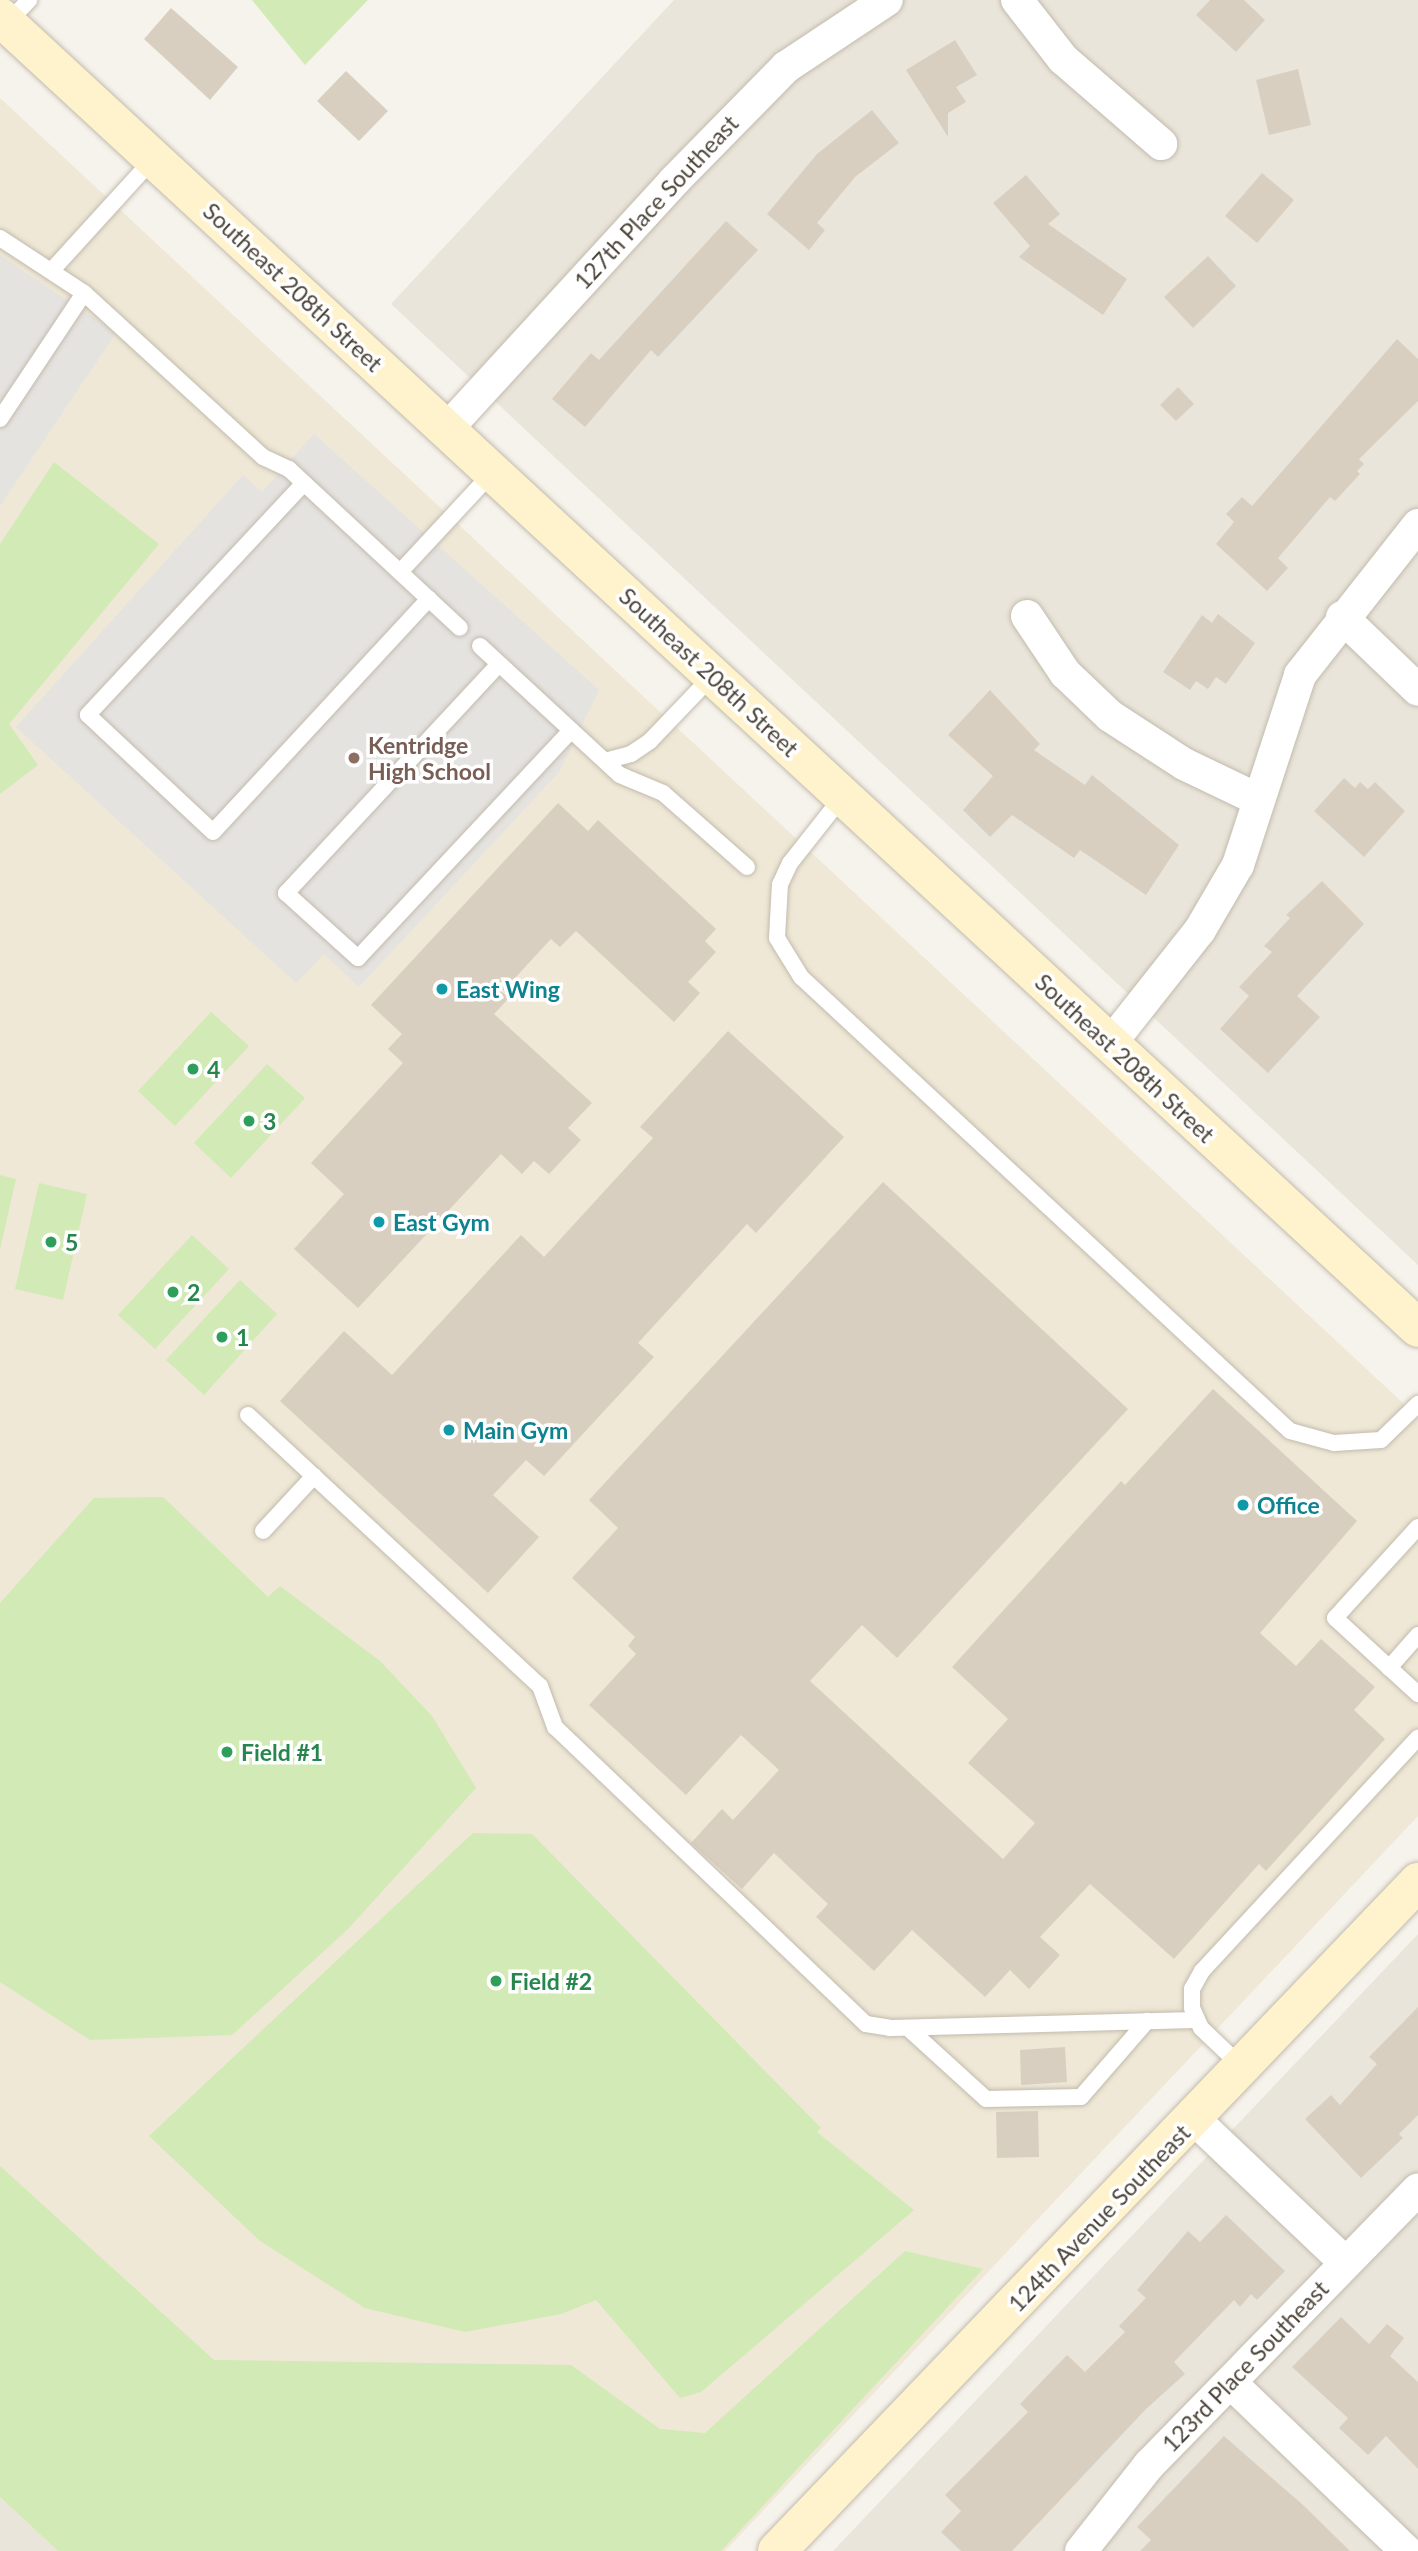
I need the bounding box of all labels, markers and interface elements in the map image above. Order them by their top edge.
street label: 127th Place Southeast [568,109,744,295]
street label: Southeast 208th Street [198,197,388,377]
street label: Southeast 208th Street [614,582,804,762]
place label: Kentridge High School [368,731,491,785]
marker: Kentridge High School [346,750,362,766]
street label: Southeast 208th Street [1030,968,1220,1148]
place label: East Wing [456,975,560,1003]
marker: East Wing [434,981,450,997]
place label: 4 [207,1055,220,1083]
marker: 4 [185,1061,201,1077]
place label: 3 [263,1107,276,1135]
marker: 3 [241,1113,257,1129]
place label: East Gym [393,1208,490,1236]
marker: East Gym [371,1214,387,1230]
place label: 5 [65,1228,78,1256]
marker: 5 [43,1234,59,1250]
place label: 2 [187,1278,200,1306]
marker: 2 [165,1284,181,1300]
place label: 1 [236,1323,249,1351]
marker: 1 [214,1329,230,1345]
place label: Main Gym [463,1416,568,1444]
marker: Main Gym [441,1422,457,1438]
place label: Office [1257,1491,1320,1519]
marker: Office [1235,1497,1251,1513]
place label: Field #1 [241,1738,323,1766]
marker: Field #1 [219,1744,235,1760]
place label: Field #2 [510,1967,592,1995]
marker: Field #2 [488,1973,504,1989]
street label: 124th Avenue Southeast [1002,2118,1196,2318]
street label: 123rd Place Southeast [1156,2275,1334,2457]

